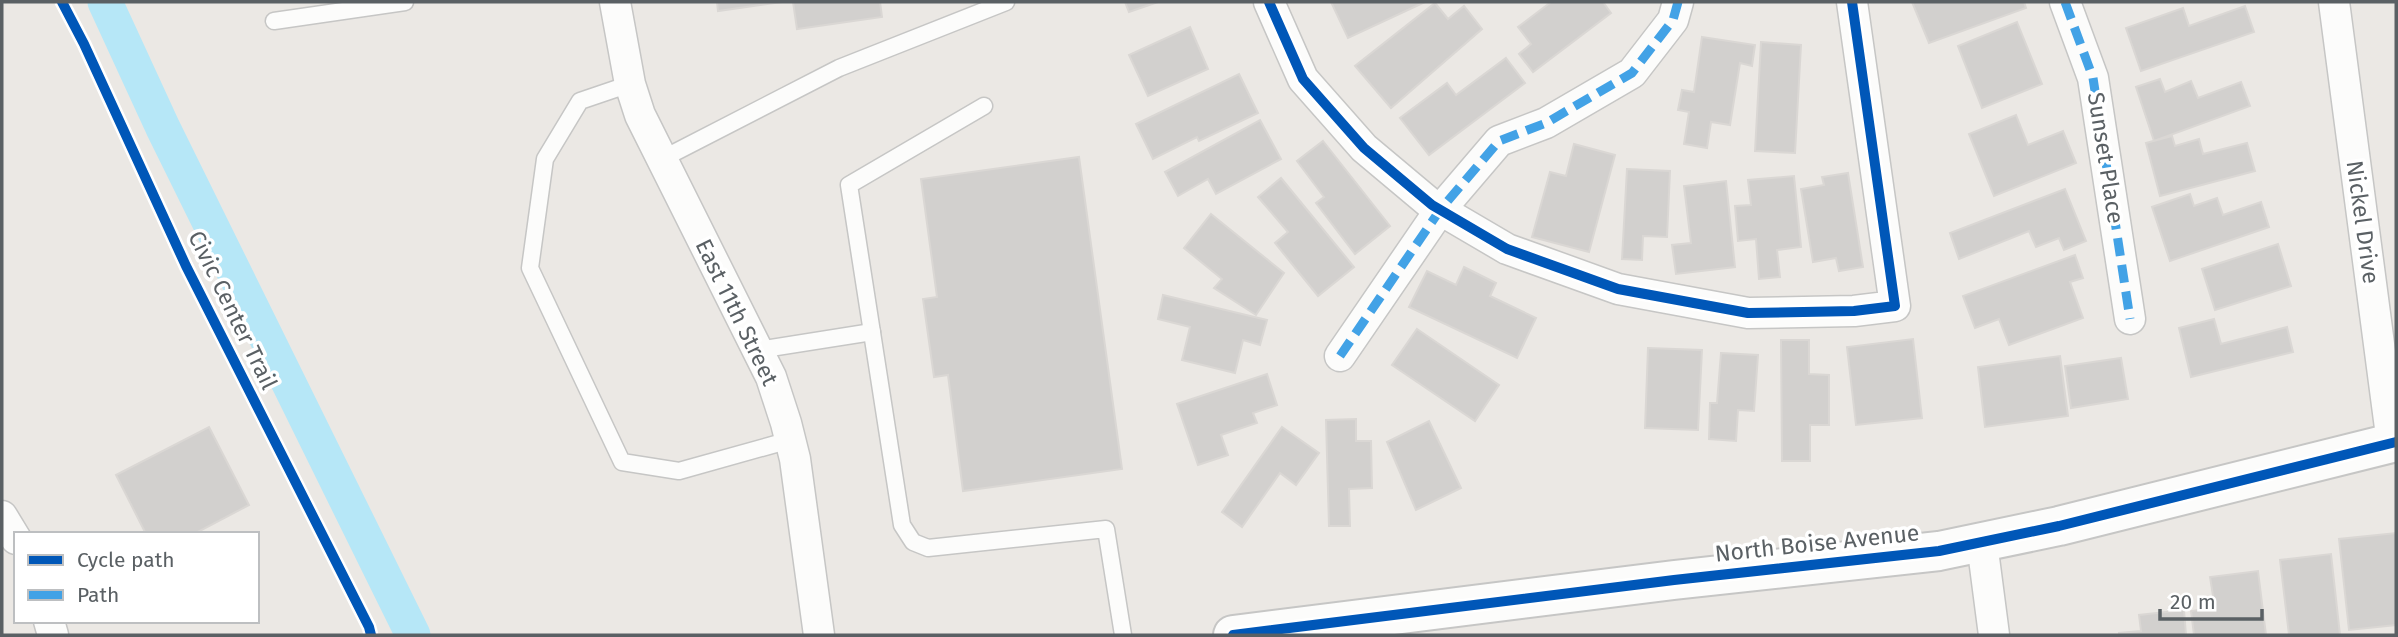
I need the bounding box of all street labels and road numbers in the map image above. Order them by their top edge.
street label: Sunset Place [2082,90,2130,226]
street label: Nickel Drive [2341,159,2385,285]
street label: Civic Center Trail [182,226,284,394]
street label: East 11th Street [689,234,785,390]
street label: North Boise Avenue [1713,518,1921,568]

